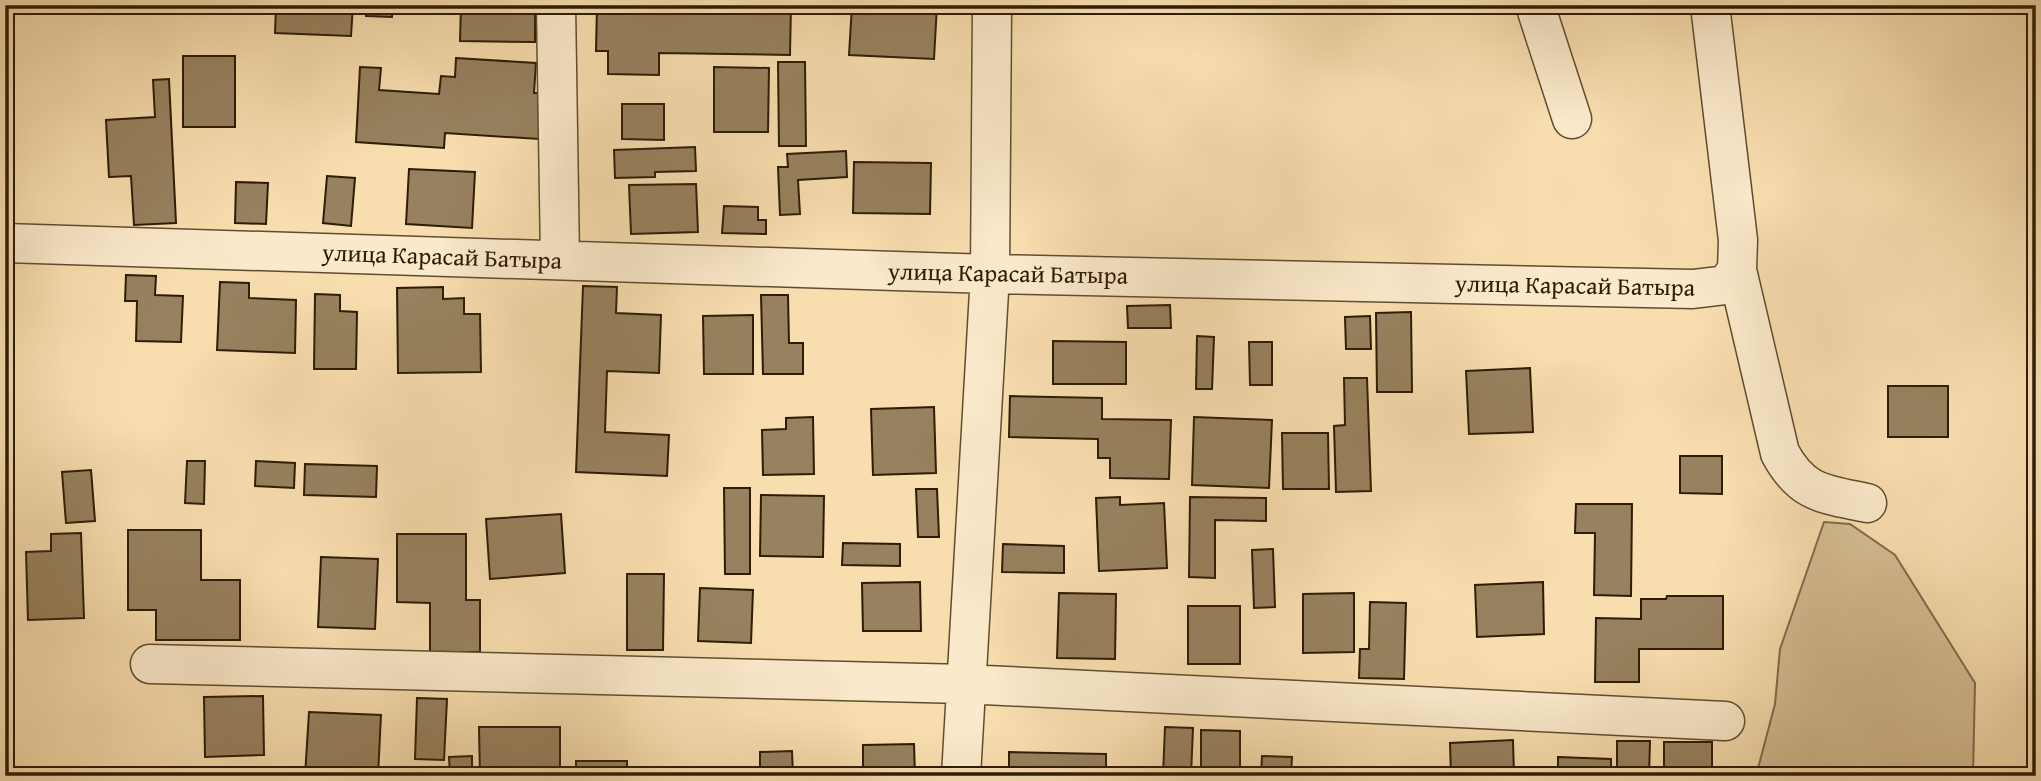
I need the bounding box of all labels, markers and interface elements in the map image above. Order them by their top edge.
street label: улица Карасай Батыра [320,234,563,278]
street label: улица Карасай Батыра [887,253,1129,293]
street label: улица Карасай Батыра [1454,265,1696,305]

